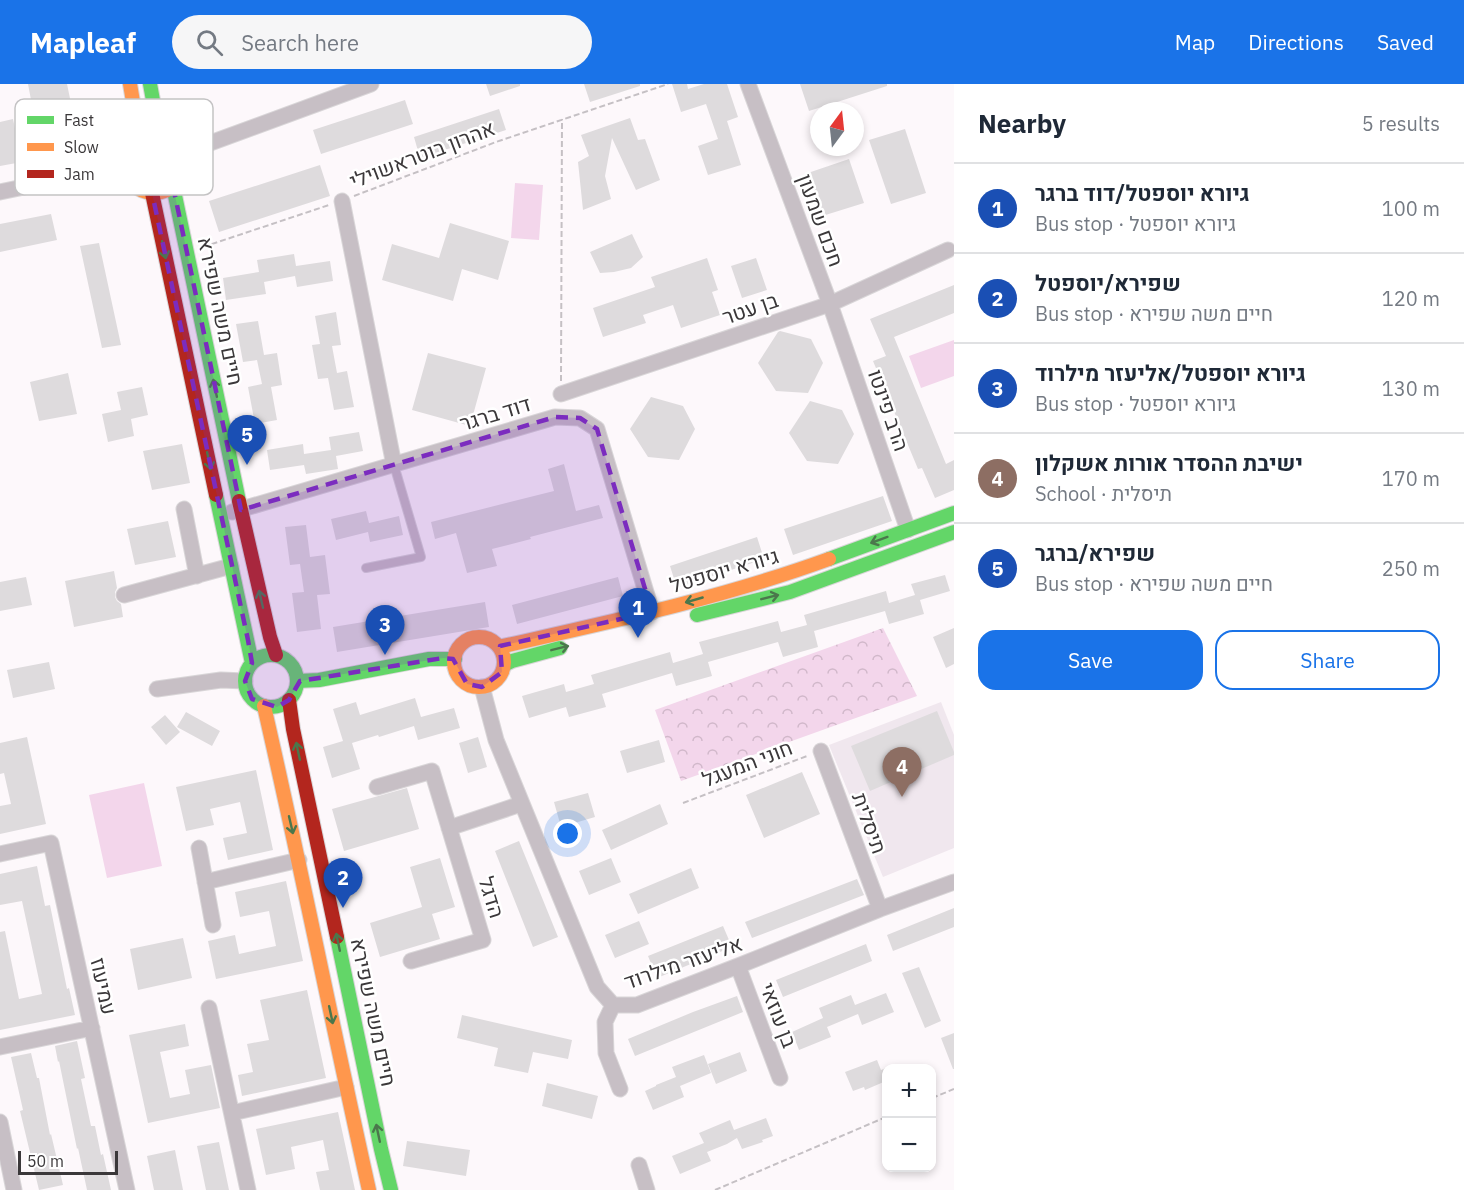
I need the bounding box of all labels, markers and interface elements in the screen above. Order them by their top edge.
search box [172,15,592,69]
text: Mapleaf [30,24,136,61]
icon: search [193,26,226,59]
text: Search here [241,28,359,57]
text: Map [1175,28,1215,56]
text: Directions [1248,28,1344,56]
text: Saved [1377,28,1434,56]
legend [15,99,213,195]
north arrow [810,102,864,156]
text: Nearby [978,106,1066,140]
text: Fast [64,110,94,130]
text: 5 results [1362,110,1440,137]
street label: אהרון בוטראשוילי [345,113,499,195]
text: Slow [64,137,99,157]
text: Jam [64,164,95,184]
street label: חכם שמעון [791,170,851,270]
text: גיורא יוספטל/דוד ברגר [1035,178,1250,207]
text: 1 [992,195,1004,222]
text: 100 m [1382,195,1440,222]
text: Bus stop · גיורא יוספטל [1035,210,1236,237]
street label: חיים משה שפירא [192,234,250,388]
one-way arrow [159,240,170,259]
text: שפירא/יוספטל [1035,268,1181,297]
street label: בן עטר [718,285,782,331]
text: 2 [992,285,1004,312]
text: 120 m [1382,285,1440,312]
text: Bus stop · חיים משה שפירא [1035,300,1273,327]
text: גיורא יוספטל/אליעזר מילרוד [1035,358,1306,387]
street label: הרב פינטו [862,365,916,455]
text: 3 [992,375,1004,402]
text: 130 m [1382,375,1440,402]
one-way arrow [209,379,221,398]
street label: דוד ברגר [456,389,534,437]
text: Bus stop · גיורא יוספטל [1035,390,1236,417]
pin: 5 [228,416,266,465]
text: ישיבת ההסדר אורות אשקלון [1035,448,1303,477]
one-way arrow [204,451,215,470]
text: 4 [992,465,1004,492]
text: 170 m [1382,465,1440,492]
text: School · תיסלית [1035,480,1172,507]
one-way arrow [871,536,889,547]
text: שפירא/ברגר [1035,538,1155,567]
street label: גיורא יוספטל [666,541,782,599]
text: 5 [992,555,1004,582]
text: 250 m [1382,555,1440,582]
text: Bus stop · חיים משה שפירא [1035,570,1273,597]
pin: 1 [618,588,658,638]
one-way arrow [255,590,266,609]
one-way arrow [760,591,779,603]
one-way arrow [685,595,704,606]
pin: 3 [366,606,404,655]
button: Save [978,630,1203,690]
button: Share [1215,630,1440,690]
one-way arrow [550,641,569,653]
street label: חוני המעגל [698,733,796,793]
one-way arrow [292,742,303,762]
pin: 4 [882,748,922,797]
street label: תיסלית [846,789,894,857]
one-way arrow [286,814,297,834]
your location [553,819,582,848]
pin: 2 [324,858,362,908]
street label: הדגל [472,873,512,921]
street label: אליעזר מילרוד [620,929,746,995]
one-way arrow [332,933,343,952]
street label: חיים משה שפירא [345,935,403,1089]
street label: עמיעוז [84,955,124,1017]
street label: בן עוזאי [754,978,804,1052]
one-way arrow [326,1005,337,1025]
map controls [882,1064,936,1172]
button: + [882,1064,936,1118]
button: − [882,1118,936,1172]
one-way arrow [372,1124,383,1143]
scale bar [18,1148,118,1176]
text: 50 m [27,1151,64,1171]

